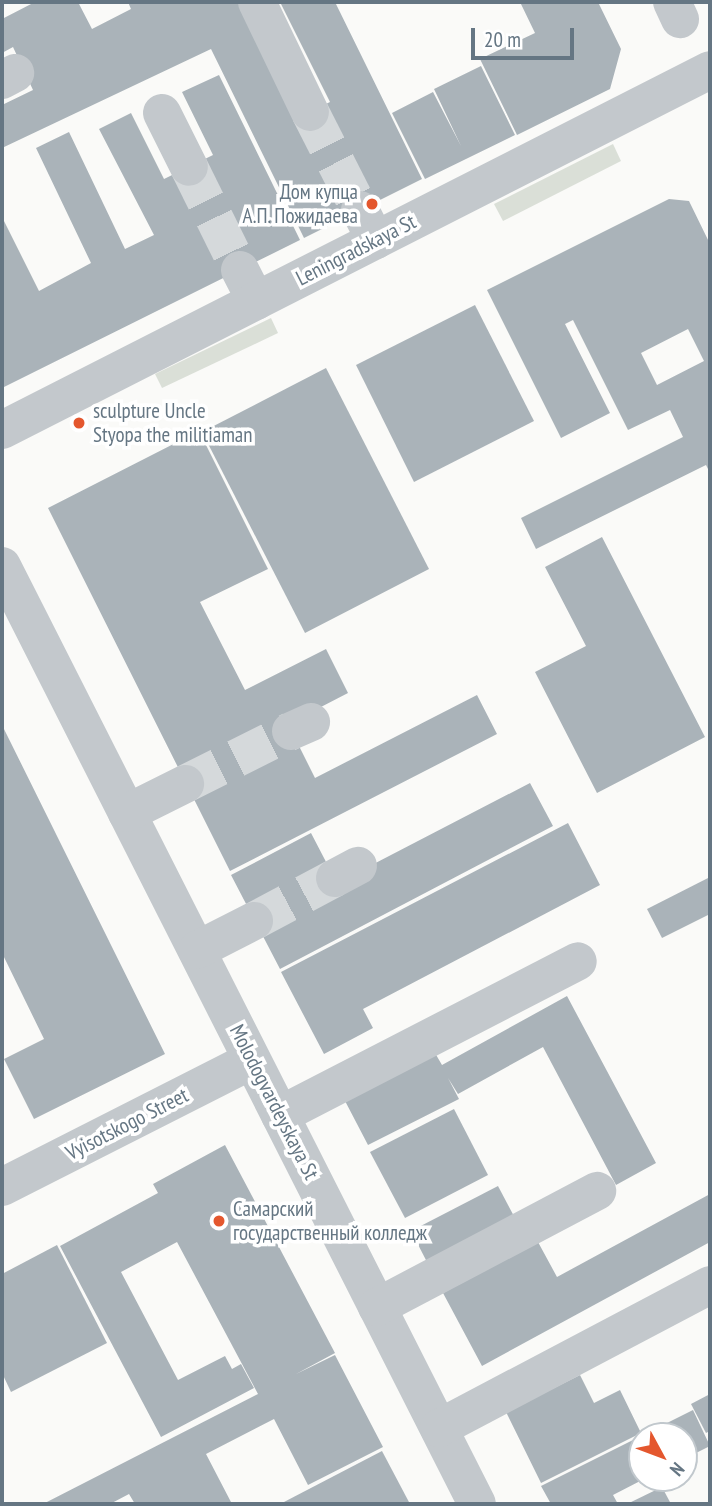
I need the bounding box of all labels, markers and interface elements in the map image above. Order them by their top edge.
scale bar [474,14,577,58]
text: 20 m [484,26,521,53]
place label: Дом купца А.П. Пожидаева [241,179,358,229]
marker: Дом купца А.П. Пожидаева [364,196,380,212]
street label: Leningradskaya St [292,209,420,291]
place label: sculpture Uncle Styopa the militiaman [93,398,252,448]
marker: sculpture Uncle Styopa the militiaman [71,415,87,431]
street label: Molodogvardeyskaya St [224,1020,324,1184]
street label: Vyisotskogo Street [62,1082,192,1166]
place label: Самарский государственный колледж [233,1196,427,1246]
marker: Самарский государственный колледж [211,1213,227,1229]
north arrow [628,1422,698,1492]
text: N [665,1458,690,1481]

